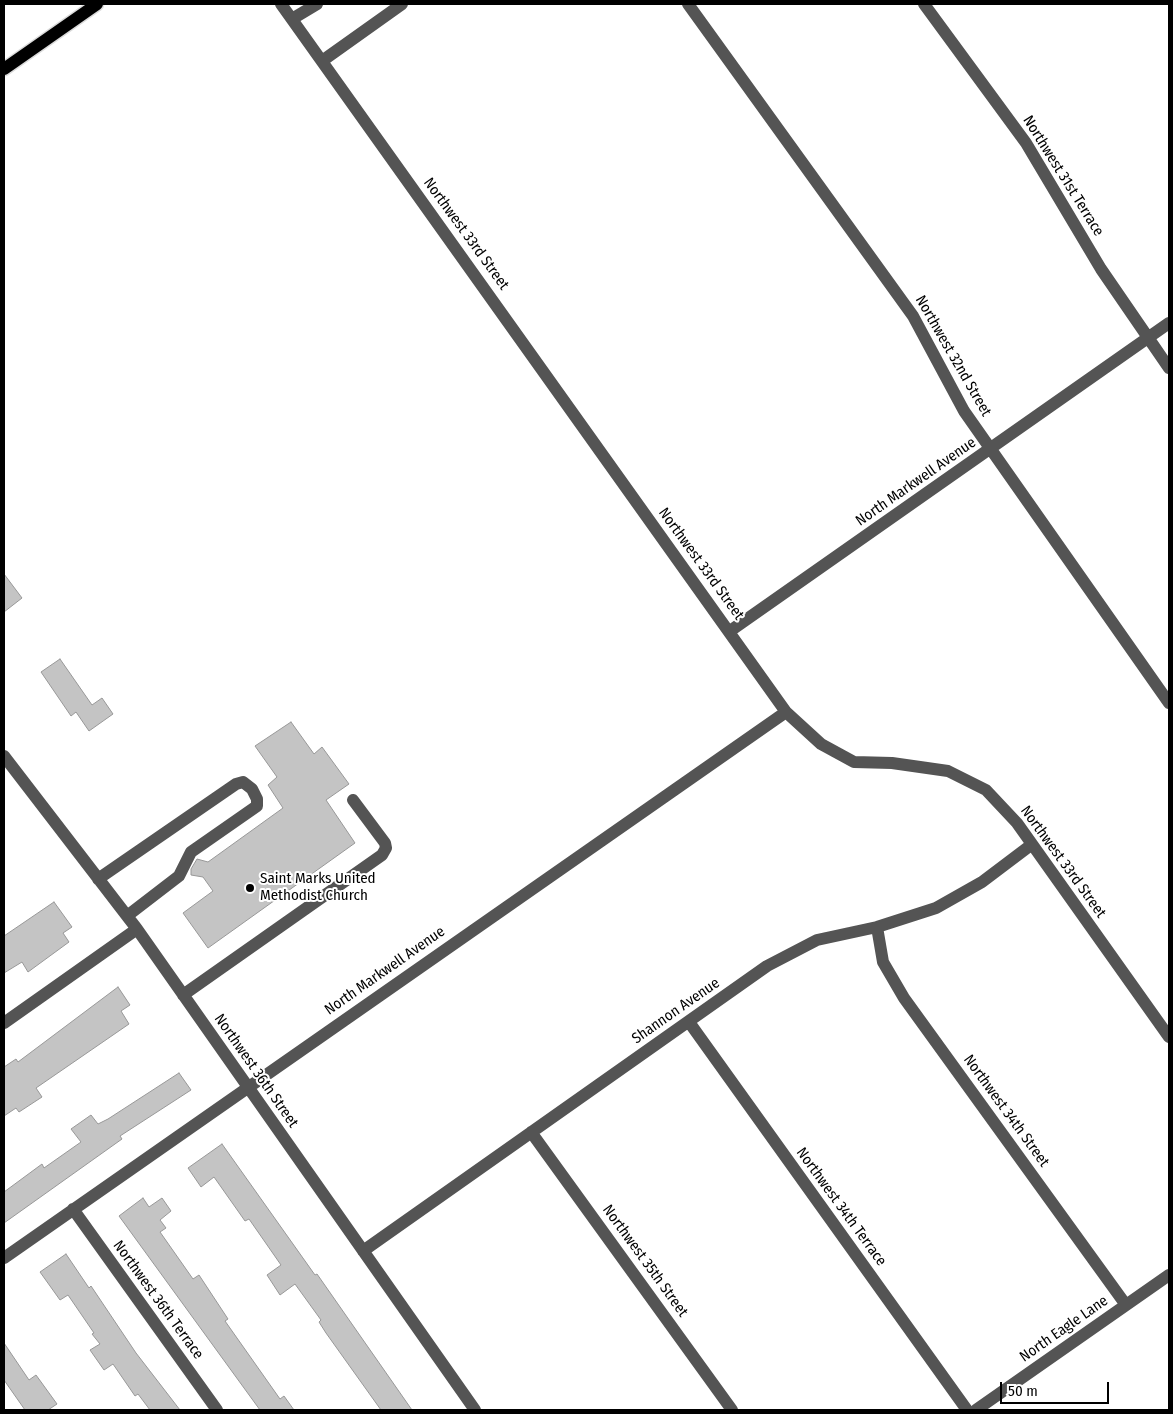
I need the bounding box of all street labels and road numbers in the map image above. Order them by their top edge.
street label: Northwest 31st Terrace [1019,112,1107,240]
street label: Northwest 33rd Street [419,175,513,293]
street label: Northwest 32nd Street [911,292,995,420]
street label: North Markwell Avenue [852,434,980,530]
street label: Northwest 33rd Street [654,505,748,623]
street label: Northwest 33rd Street [1016,803,1110,921]
street label: North Markwell Avenue [321,923,449,1019]
street label: Shannon Avenue [629,974,723,1048]
street label: Northwest 36th Street [210,1011,302,1131]
street label: Northwest 34th Street [959,1051,1053,1171]
street label: Northwest 34th Terrace [792,1144,890,1270]
street label: Northwest 35th Street [598,1202,692,1320]
street label: Northwest 36th Terrace [109,1237,207,1363]
street label: North Eagle Lane [1016,1292,1112,1366]

